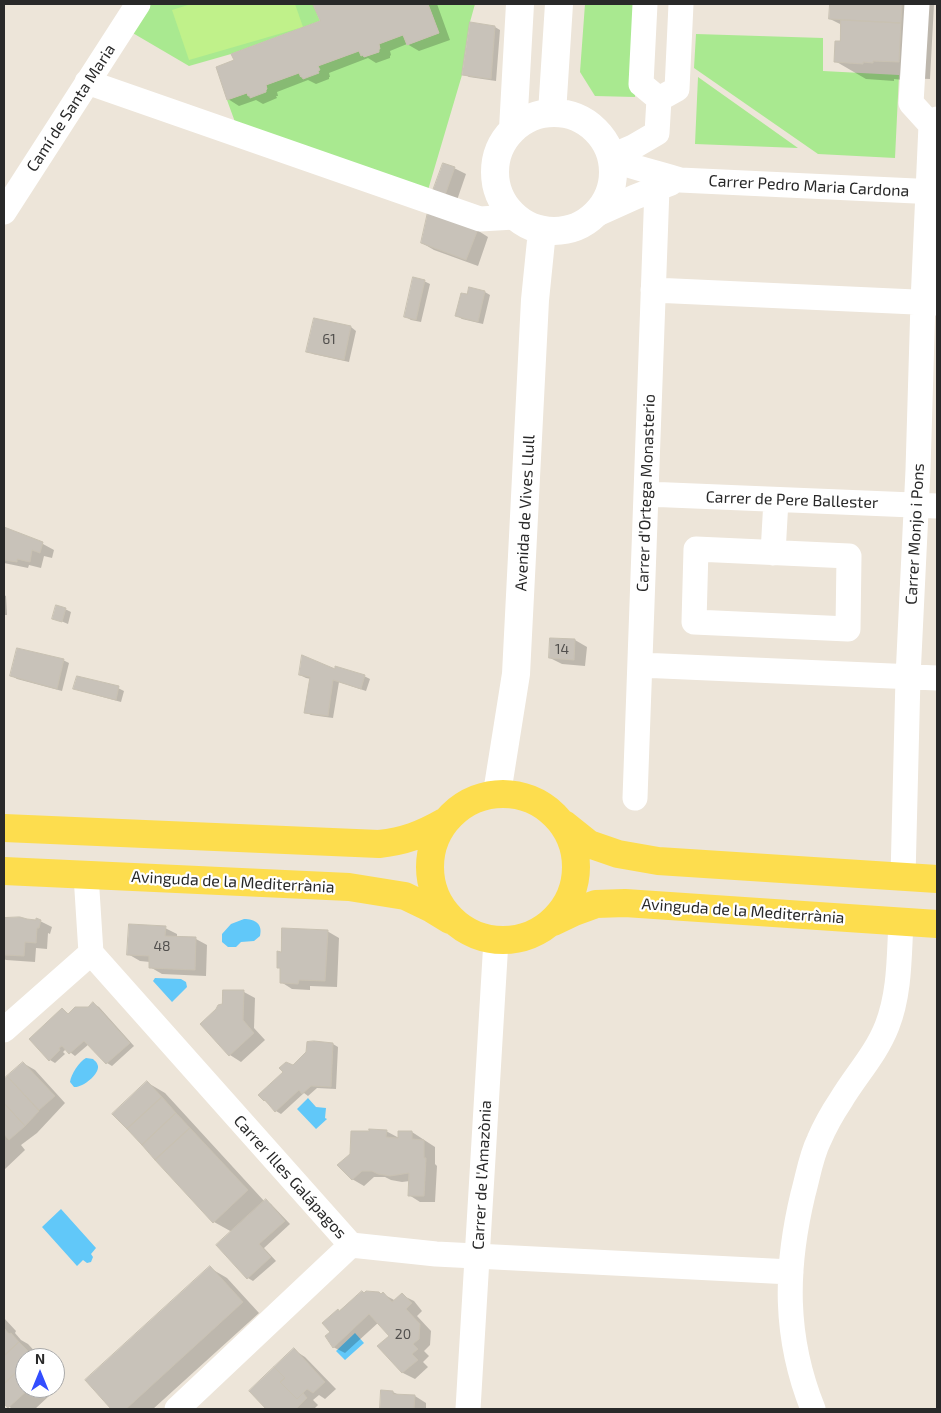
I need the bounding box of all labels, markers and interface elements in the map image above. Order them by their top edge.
street label: Camí de Santa Maria [23,41,119,175]
street label: Carrer Pedro Maria Cardona [708,171,910,201]
house number: 61 [322,331,336,347]
street label: Carrer d'Ortega Monasterio [633,394,659,592]
street label: Avenida de Vives Llull [511,434,539,592]
street label: Carrer Monjo i Pons [902,463,928,605]
street label: Carrer de Pere Ballester [705,487,879,513]
house number: 14 [555,641,569,657]
street label: Avinguda de la Mediterrània [131,867,335,897]
street label: Avinguda de la Mediterrània [641,894,845,928]
house number: 48 [153,938,171,954]
street label: Carrer de l'Amazònia [468,1100,496,1250]
street label: Carrer Illes Galápagos [229,1111,351,1243]
house number: 20 [395,1326,411,1342]
north arrow [15,1348,65,1398]
text: N [35,1350,45,1367]

